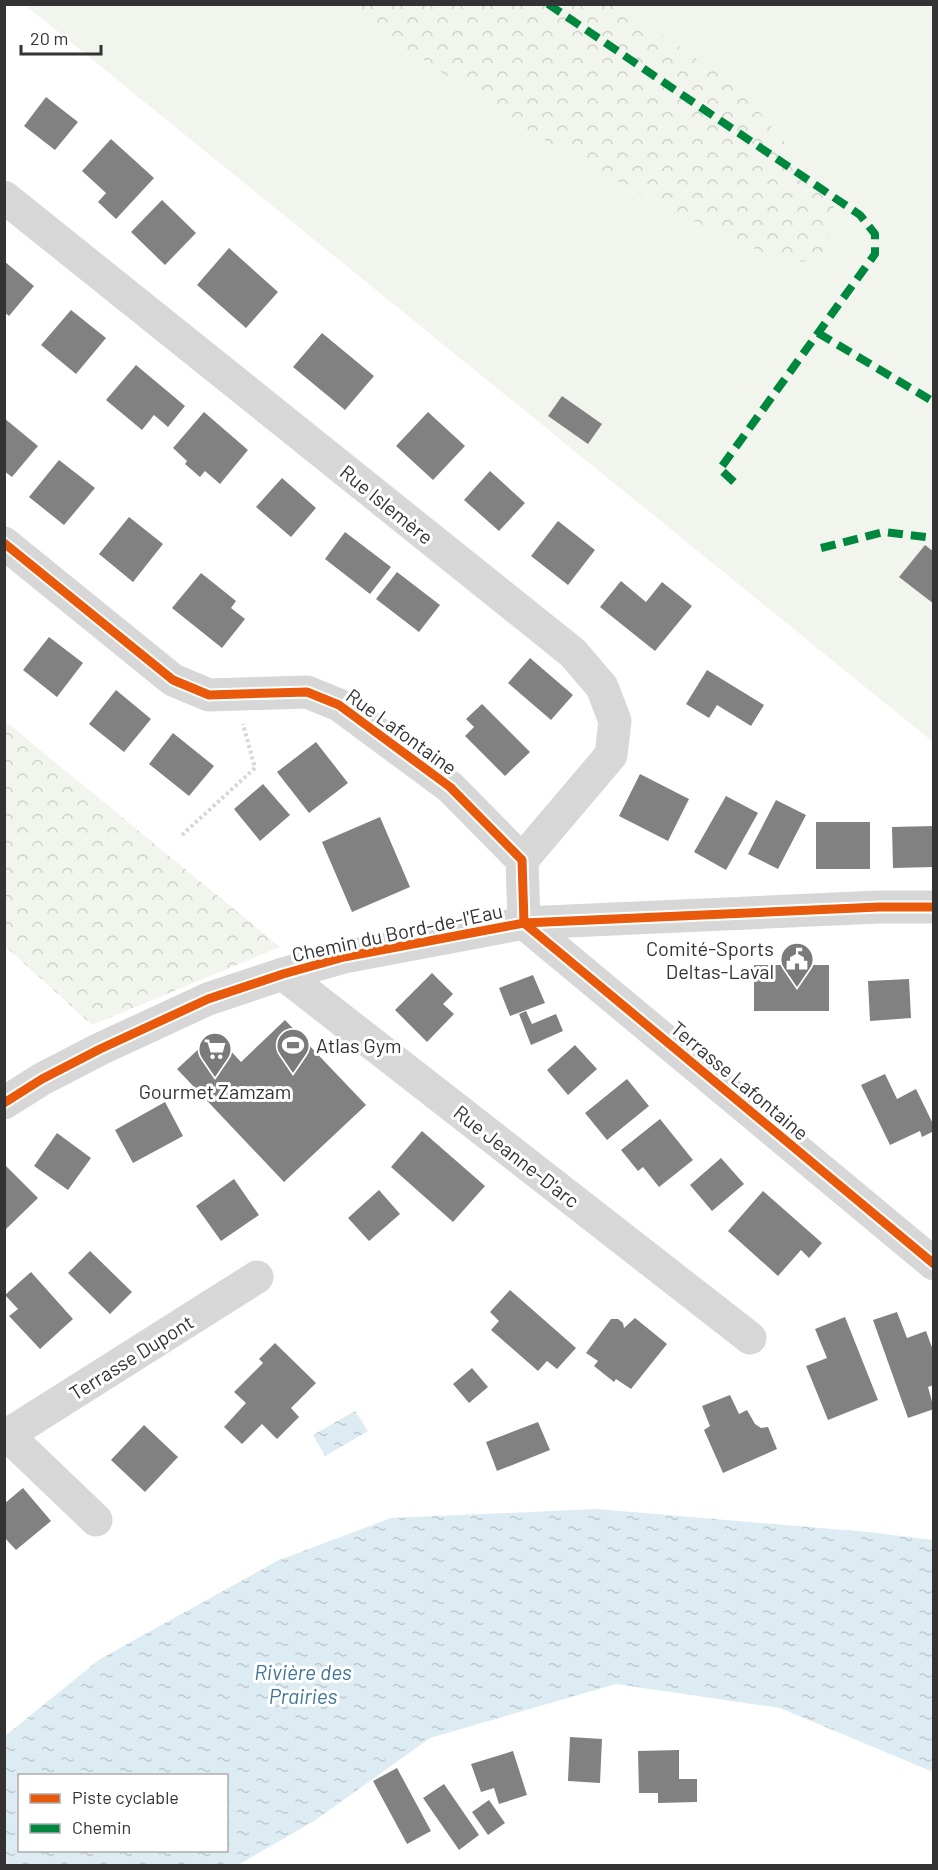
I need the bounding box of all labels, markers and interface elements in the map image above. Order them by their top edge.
scale bar [21,18,100,56]
text: 20 m [30,27,68,49]
street label: Rue Islemère [336,459,438,549]
street label: Rue Lafontaine [342,683,462,779]
street label: Chemin du Bord-de-l'Eau [290,898,504,966]
place label: Comité-Sports Deltas-Laval [646,936,774,983]
public building icon: Comité-Sports Deltas-Laval [779,941,815,988]
street label: Terrasse Lafontaine [666,1015,814,1145]
sports icon: Atlas Gym [275,1027,311,1074]
supermarket icon: Gourmet Zamzam [197,1031,233,1078]
place label: Atlas Gym [316,1033,402,1057]
place label: Gourmet Zamzam [139,1079,291,1103]
street label: Rue Jeanne-D'arc [449,1100,585,1212]
street label: Terrasse Dupont [65,1309,197,1405]
water label: Rivière des Prairies [254,1659,352,1708]
legend [18,1774,228,1852]
text: Piste cyclable [72,1786,179,1808]
text: Chemin [72,1816,131,1838]

